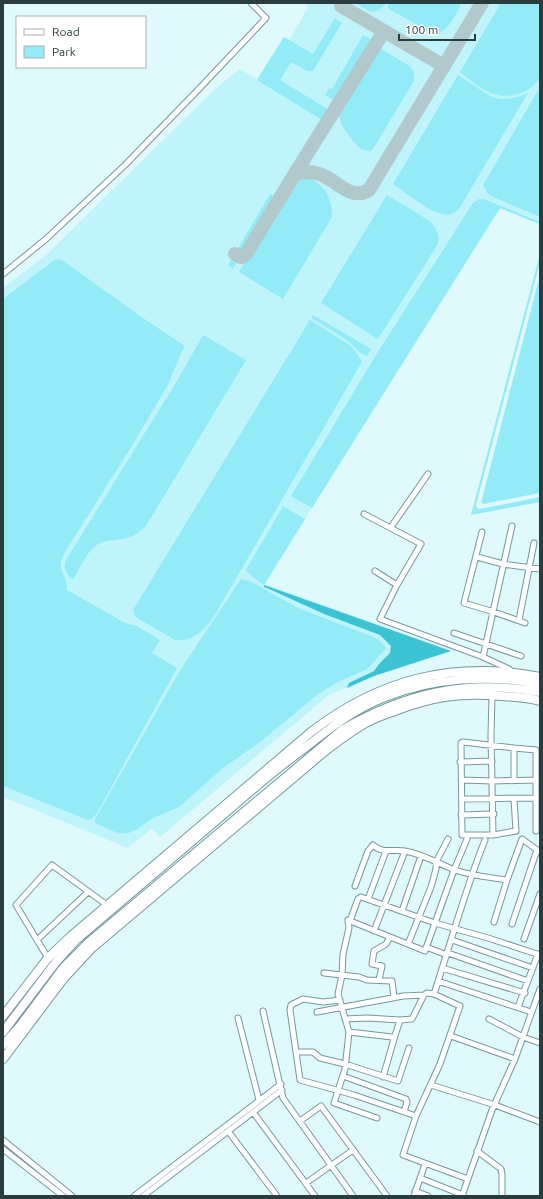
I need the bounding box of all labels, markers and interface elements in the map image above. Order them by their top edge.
legend [16,16,146,68]
scale bar [399,16,475,42]
text: 100 m [405,23,438,36]
text: Road [52,25,80,38]
text: Park [52,45,76,58]

